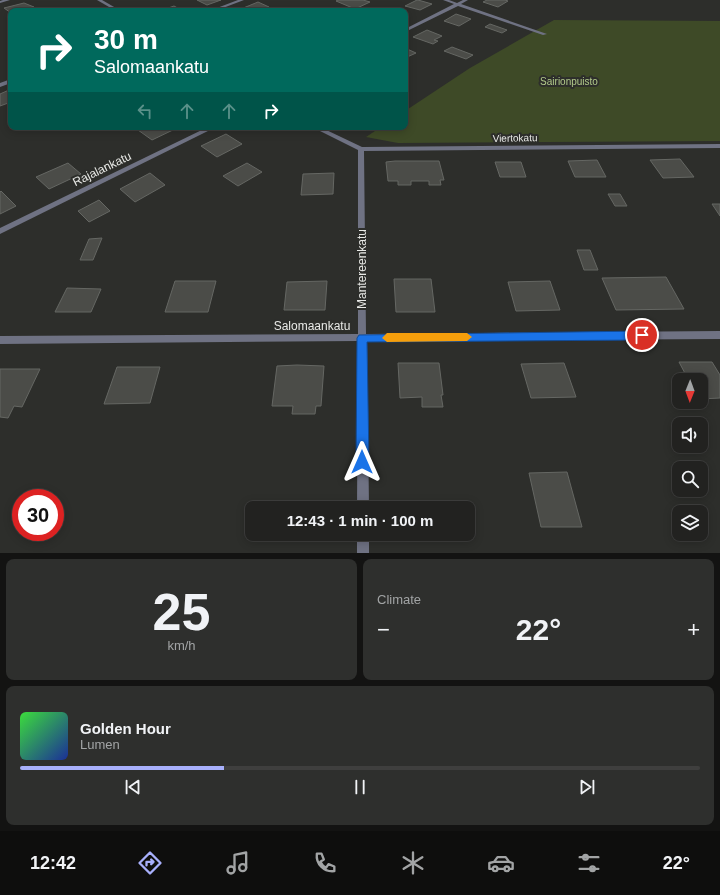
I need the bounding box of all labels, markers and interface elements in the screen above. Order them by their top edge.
icon: right [28,24,80,76]
text: 30 m [94,24,158,55]
text: Salomaankatu [94,57,209,77]
park label: Sairionpuisto [540,76,598,87]
icon: left [134,100,156,122]
icon: ahead [176,100,198,122]
icon: ahead [218,100,240,122]
icon: right [260,100,282,122]
street label: Viertokatu [492,132,538,144]
street label: Rajalankatu [70,149,134,189]
street label: Mantereenkatu [355,229,369,309]
pin [625,318,659,352]
street label: Salomaankatu [274,319,350,333]
icon: arrive [631,324,653,346]
north arrow [672,373,708,409]
map controls [672,373,708,541]
button: sound [672,417,708,453]
position arrow [341,441,383,483]
button: search [672,461,708,497]
speed limit sign: 30 [12,489,64,541]
button: layers [672,505,708,541]
text: 12:43 · 1 min · 100 m [287,512,433,529]
text: 25 [153,583,210,641]
text: Climate [377,592,421,607]
text: 22° [516,613,561,646]
text: − [377,617,390,642]
text: + [687,617,700,642]
text: km/h [167,638,196,653]
text: Golden Hour [80,720,171,737]
text: Lumen [80,737,120,752]
icon: previous [122,776,144,798]
icon: pause [349,776,371,798]
icon: next [576,776,598,798]
icon: directions [136,849,164,877]
icon: music [224,849,252,877]
icon: phone [311,849,339,877]
icon: climate [399,849,427,877]
icon: car [487,849,515,877]
icon: filters [575,849,603,877]
text: 12:42 [30,853,76,873]
text: 22° [663,853,690,873]

